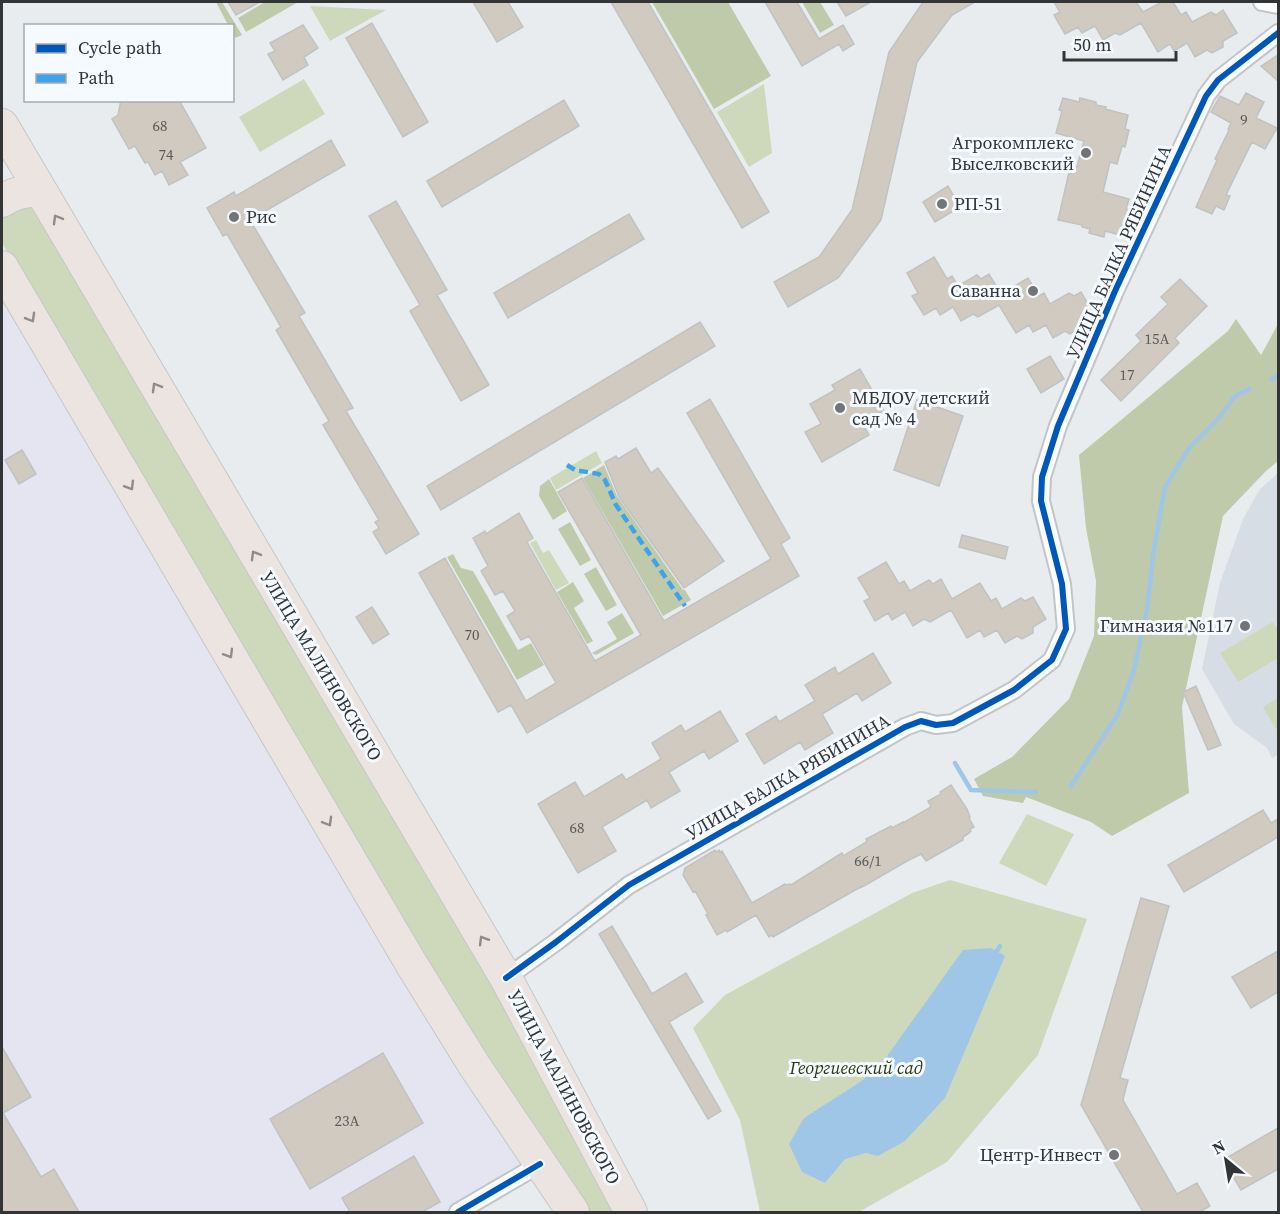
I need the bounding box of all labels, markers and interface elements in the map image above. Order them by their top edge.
legend [24,24,234,102]
scale bar [1064,24,1176,62]
text: 50 m [1073,32,1111,57]
text: Cycle path [78,35,162,60]
text: Path [78,65,115,90]
house number: 9 [1240,109,1248,130]
house number: 68 [152,115,168,136]
place label: Агрокомплекс Выселковский [951,130,1074,176]
street label: УЛИЦА БАЛКА РЯБИНИНА [1060,141,1177,363]
house number: 74 [158,144,174,165]
marker: Агрокомплекс Выселковский [1079,146,1093,160]
place label: РП-51 [954,191,1002,216]
marker: РП-51 [935,197,949,211]
place label: Рис [246,204,277,229]
marker: Рис [227,210,241,224]
one-way arrow [53,215,65,225]
place label: Саванна [950,278,1022,303]
marker: Саванна [1026,284,1040,298]
one-way arrow [24,312,35,322]
house number: 15А [1145,328,1170,349]
house number: 17 [1119,364,1135,385]
one-way arrow [152,383,164,393]
place label: МБДОУ детский сад № 4 [852,385,990,431]
marker: МБДОУ детский сад № 4 [833,401,847,415]
one-way arrow [123,480,134,490]
one-way arrow [251,551,262,561]
street label: УЛИЦА МАЛИНОВСКОГО [255,566,388,765]
place label: Гимназия №117 [1100,613,1233,638]
marker: Гимназия №117 [1238,619,1252,633]
house number: 70 [464,624,480,645]
one-way arrow [222,647,234,658]
street label: УЛИЦА БАЛКА РЯБИНИНА [681,708,894,845]
one-way arrow [320,816,332,826]
house number: 68 [569,817,585,838]
house number: 66/1 [854,850,882,871]
one-way arrow [479,936,490,946]
street label: УЛИЦА МАЛИНОВСКОГО [502,985,626,1188]
park label: Георгиевский сад [789,1055,923,1080]
house number: 23А [335,1110,360,1131]
north arrow [1196,1130,1256,1190]
text: N [1208,1134,1229,1159]
place label: Центр-Инвест [980,1142,1102,1167]
marker: Центр-Инвест [1107,1148,1121,1162]

